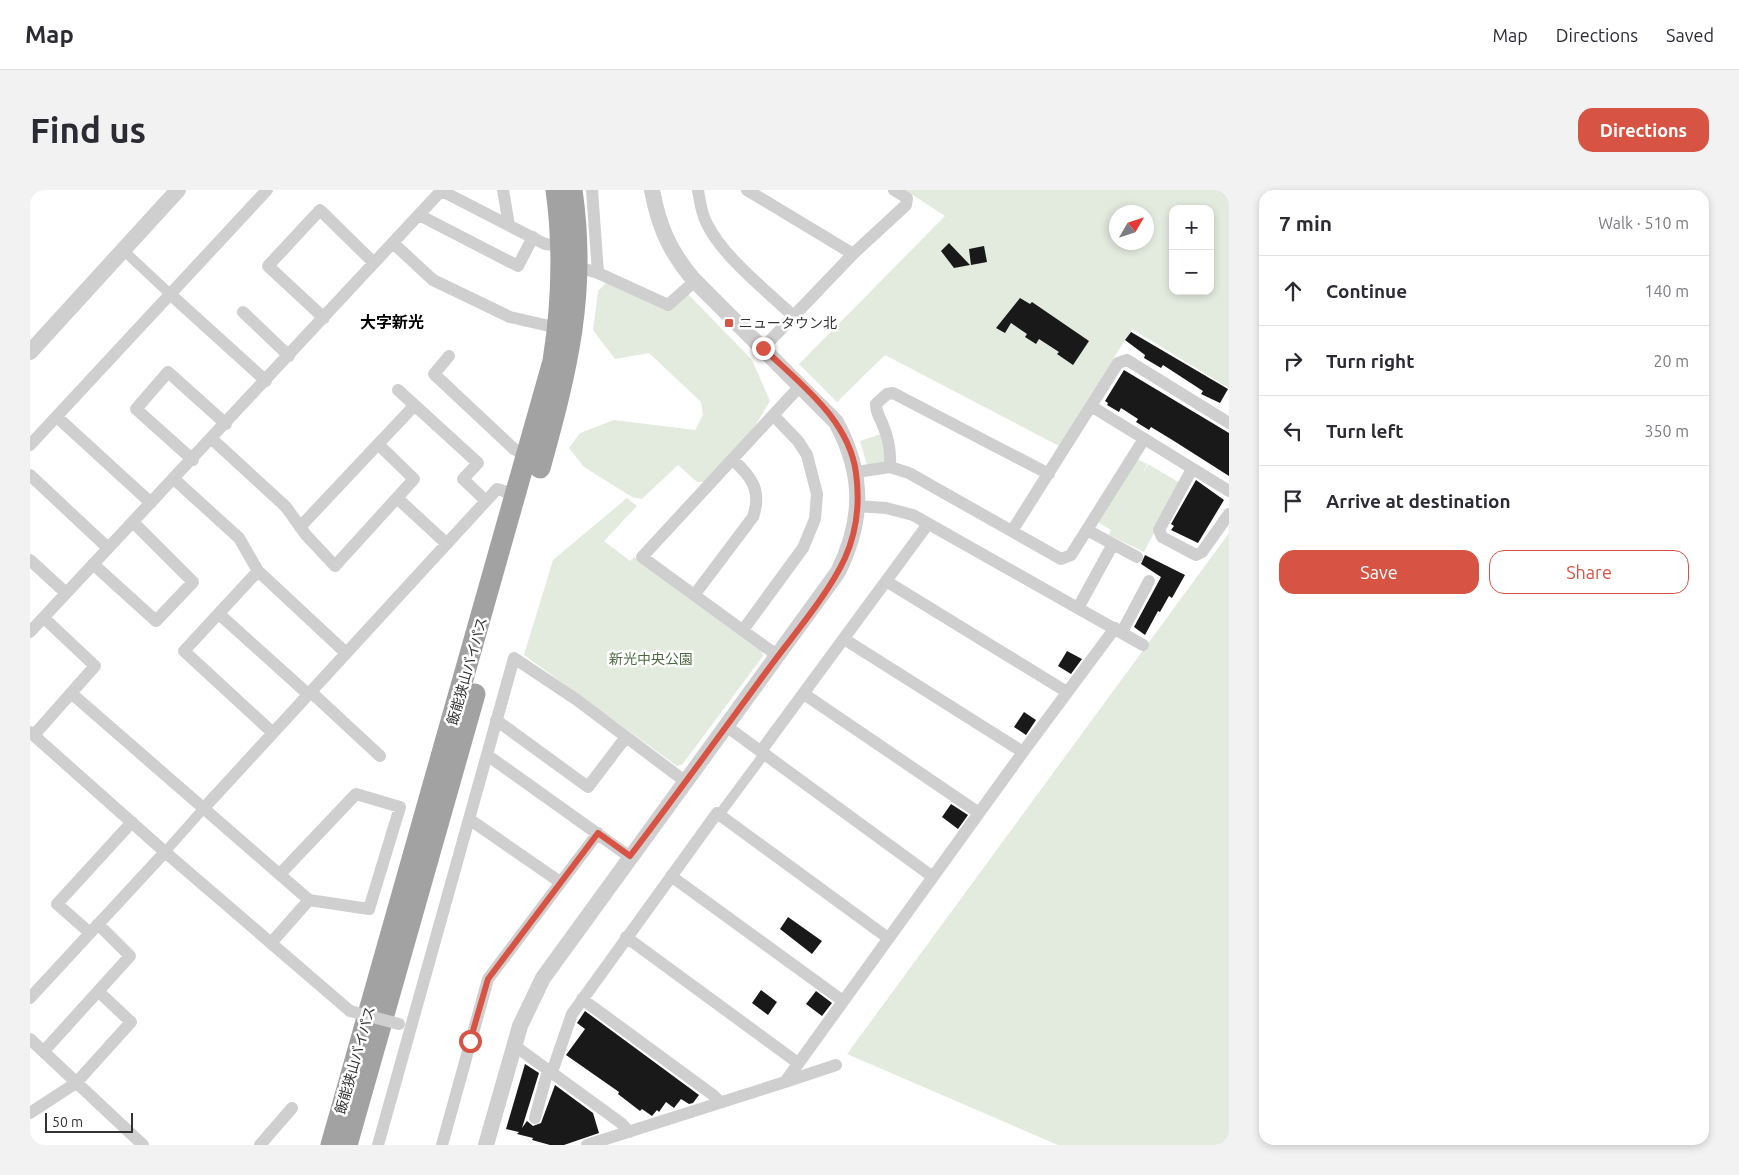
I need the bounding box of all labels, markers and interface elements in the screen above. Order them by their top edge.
text: Map [25,21,74,48]
text: Map [1492,25,1528,45]
text: Directions [1556,25,1638,45]
text: Saved [1666,25,1714,45]
button: Directions [1578,108,1709,152]
text: Find us [30,110,146,150]
north arrow [1109,205,1154,250]
map controls [1169,205,1214,295]
button: + [1169,205,1214,250]
text: 7 min [1279,211,1332,235]
text: Walk · 510 m [1598,214,1689,232]
button: − [1169,250,1214,295]
icon: ahead [1279,277,1307,305]
text: Continue [1326,280,1407,302]
text: 140 m [1644,282,1689,300]
district label: 大字新光 [360,313,424,331]
place label: ニュータウン北 [739,315,837,331]
marker: ニュータウン北 [723,317,735,329]
route end [752,337,775,360]
icon: right [1279,347,1307,375]
text: Turn right [1326,350,1414,372]
text: 20 m [1653,352,1689,370]
icon: left [1279,417,1307,445]
text: Turn left [1326,420,1404,442]
text: 350 m [1644,422,1689,440]
icon: arrive [1279,487,1307,515]
text: Arrive at destination [1326,490,1511,512]
button: Save [1279,550,1479,594]
button: Share [1489,550,1689,594]
street label: 飯能狭山バイパス [444,615,490,727]
park label: 新光中央公園 [609,651,693,667]
street label: 飯能狭山バイパス [332,1004,378,1116]
route start [459,1030,482,1053]
scale bar [45,1110,132,1133]
text: 50 m [52,1114,83,1130]

